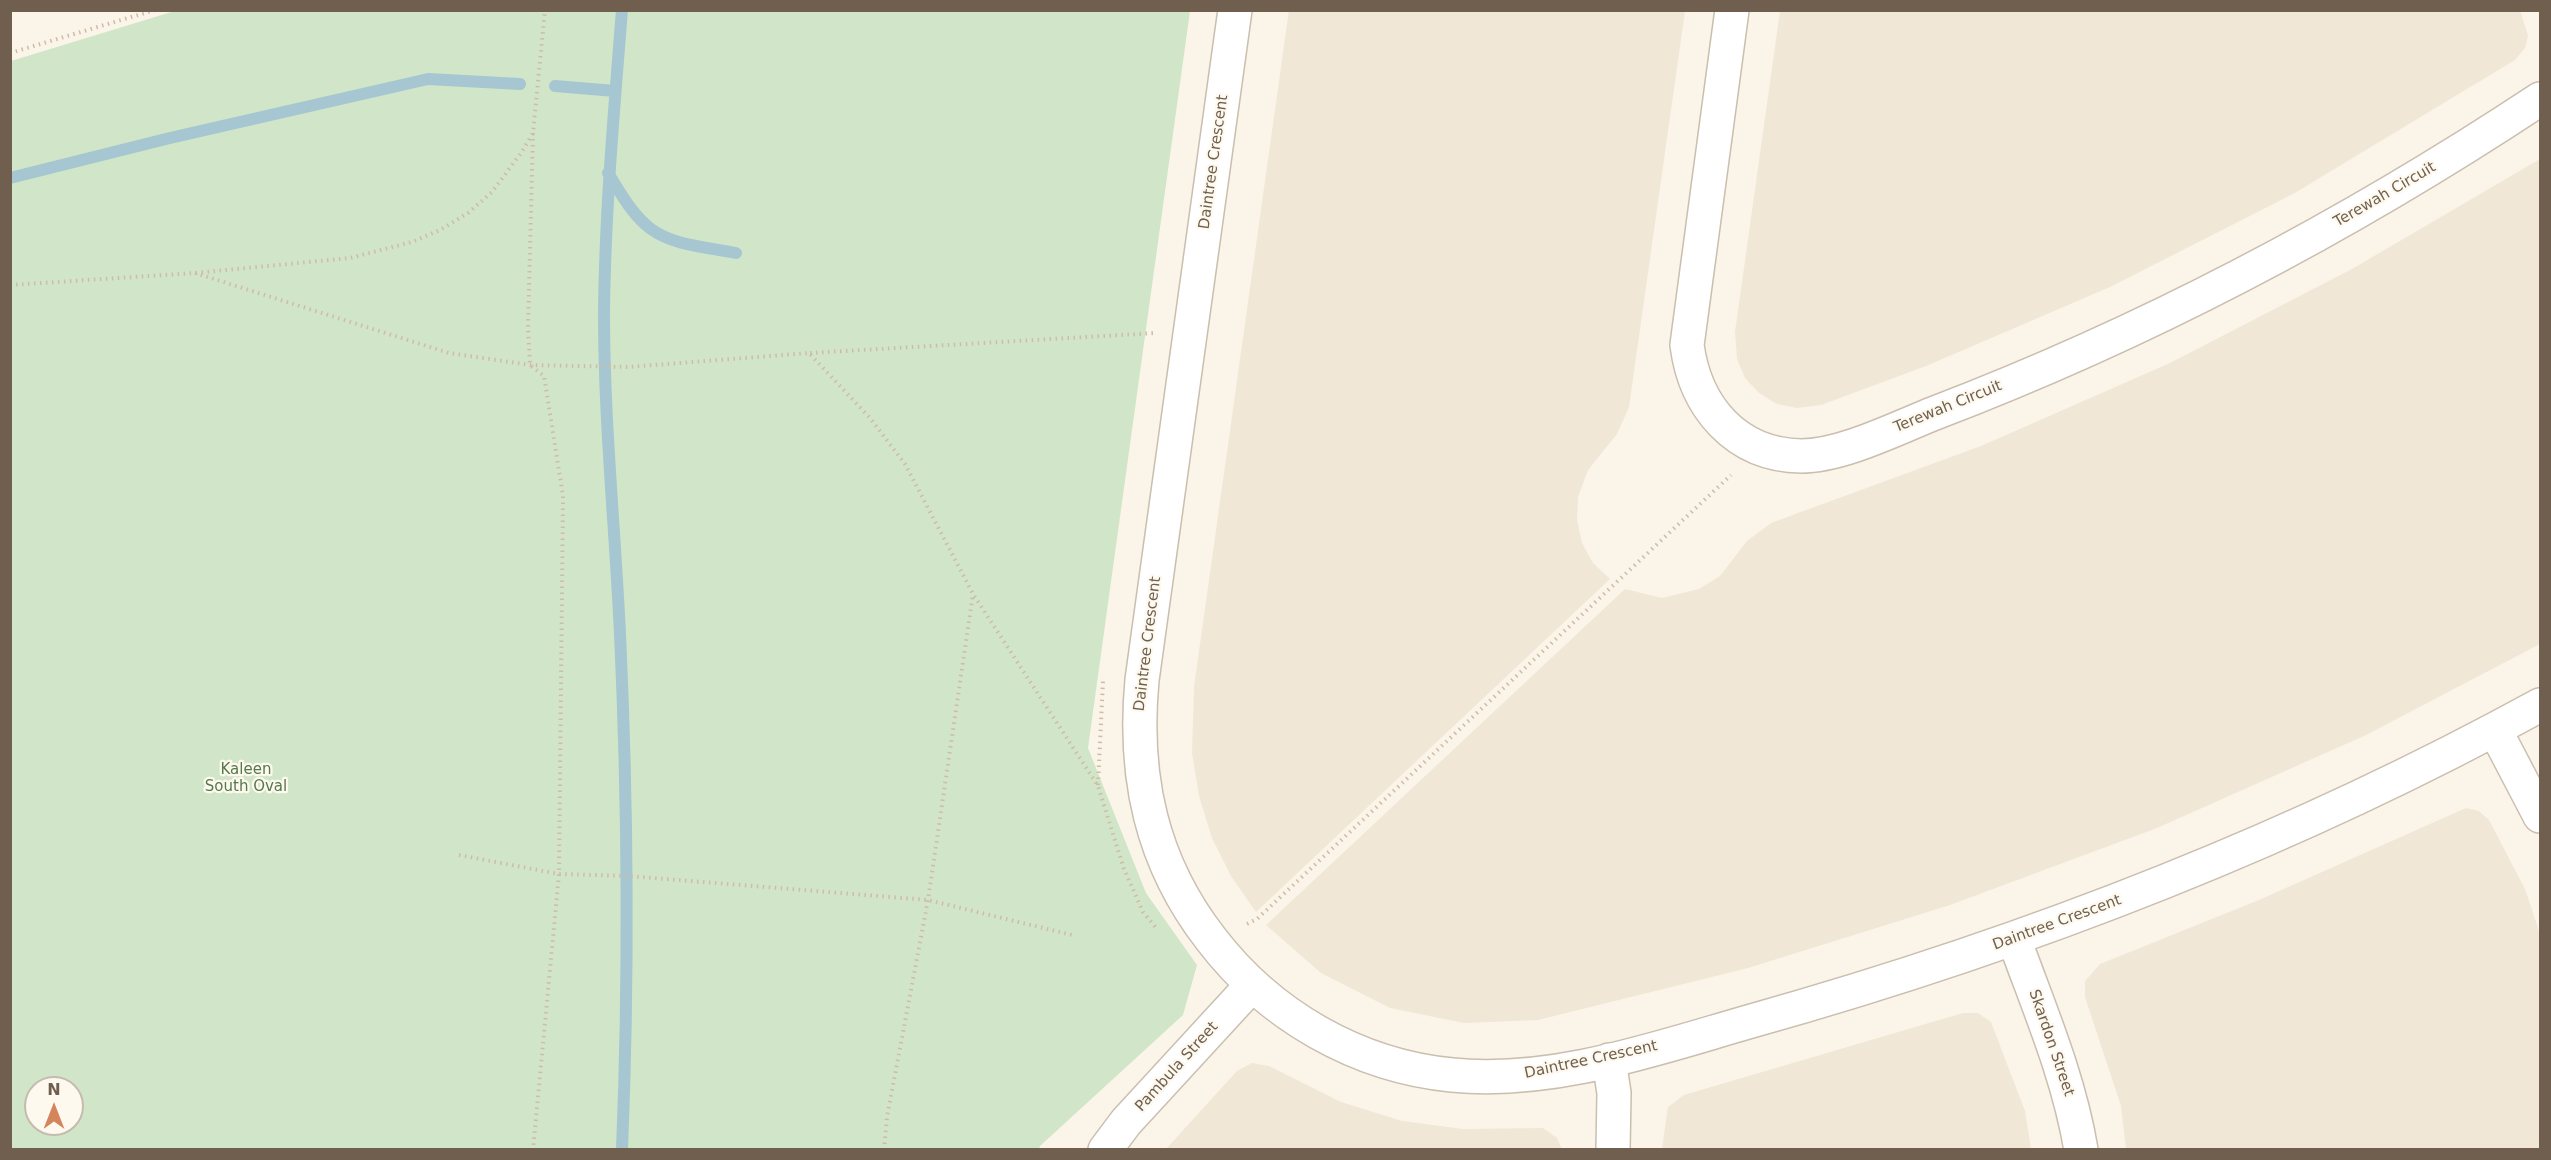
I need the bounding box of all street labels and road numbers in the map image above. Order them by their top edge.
street label: Daintree Crescent [1196,94,1232,230]
street label: Terewah Circuit [2331,158,2439,232]
street label: Terewah Circuit [1891,377,2005,437]
street label: Daintree Crescent [1131,576,1165,712]
street label: Daintree Crescent [1990,891,2124,955]
street label: Skardon Street [2024,987,2078,1099]
street label: Pambula Street [1132,1018,1222,1116]
street label: Daintree Crescent [1523,1037,1659,1083]

